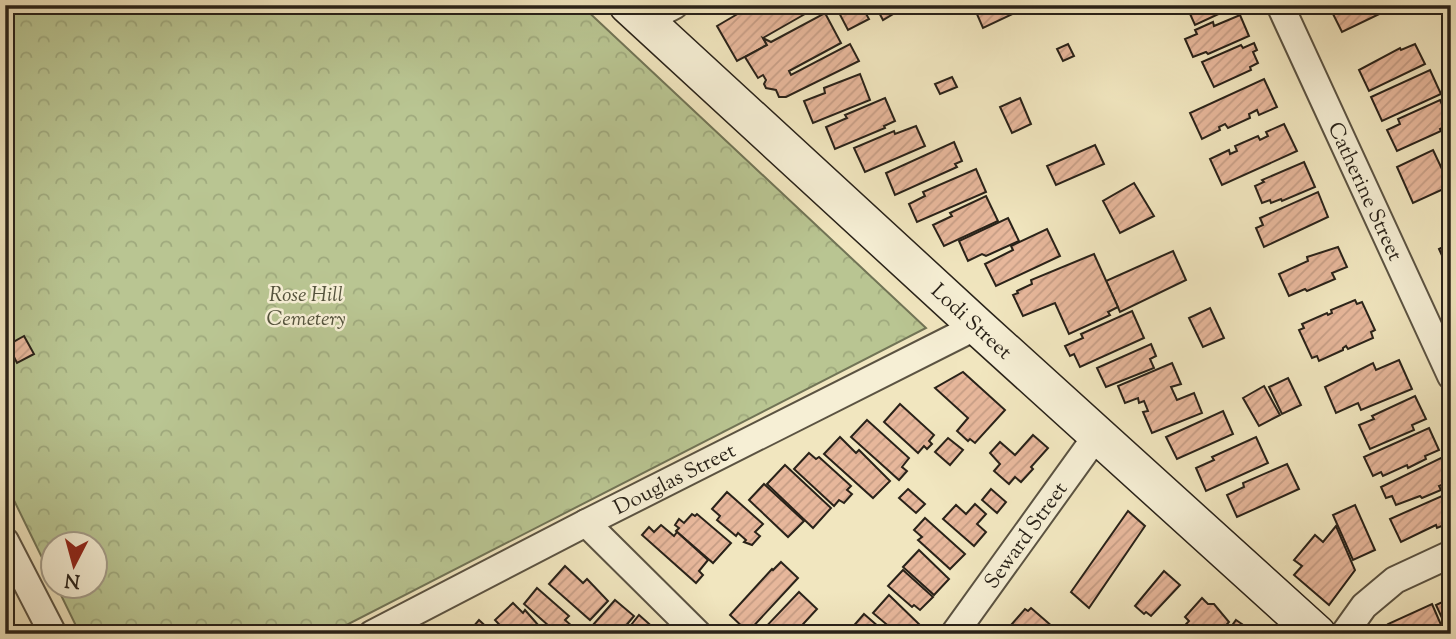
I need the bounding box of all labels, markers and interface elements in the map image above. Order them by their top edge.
street label: Catherine Street [1319,118,1409,266]
street label: Lodi Street [923,277,1018,368]
park label: Rose Hill Cemetery [267,281,345,335]
street label: Douglas Street [609,437,741,524]
street label: Seward Street [978,476,1076,596]
north arrow [38,530,108,600]
text: N [64,565,81,594]

